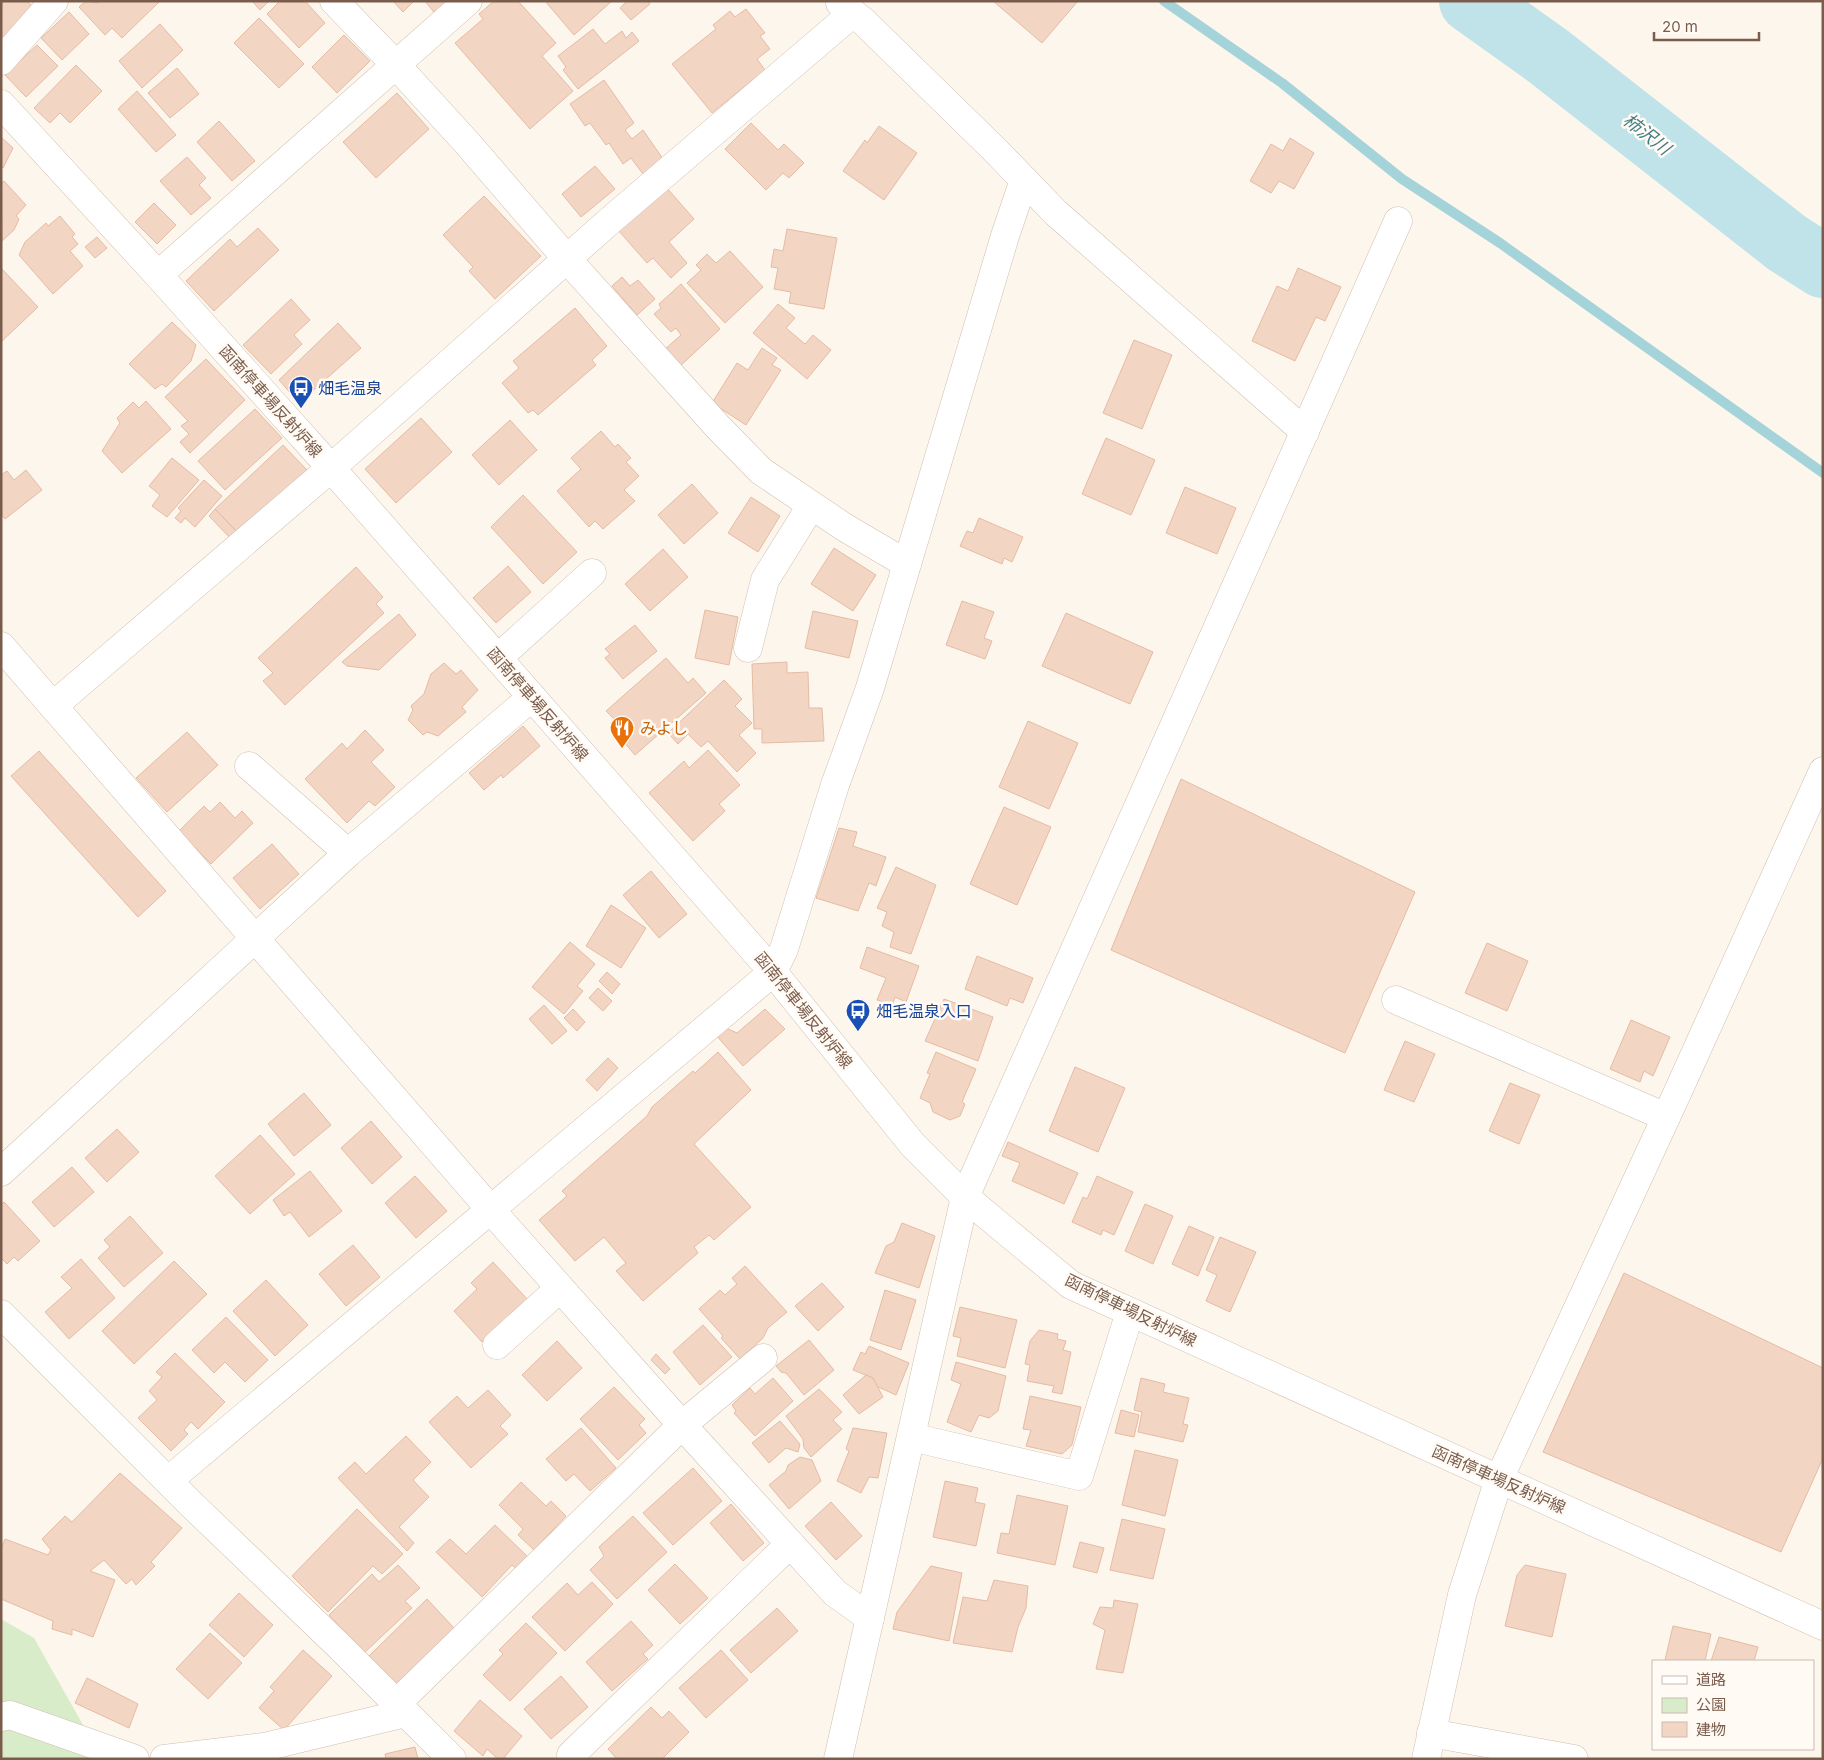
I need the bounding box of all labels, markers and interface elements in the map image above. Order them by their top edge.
scale bar [1654,10,1759,42]
text: 20 m [1662,17,1698,36]
water label: 柿沢川 [1619,109,1676,160]
street label: 函南停車場反射炉線 [215,341,327,461]
bus stop icon: 畑毛温泉 [288,375,314,409]
place label: 畑毛温泉 [318,378,382,398]
street label: 函南停車場反射炉線 [483,643,593,765]
restaurant icon: みよし [609,715,635,749]
place label: みよし [640,718,688,738]
street label: 函南停車場反射炉線 [751,948,857,1072]
bus stop icon: 畑毛温泉入口 [845,998,871,1032]
place label: 畑毛温泉入口 [876,1001,972,1021]
street label: 函南停車場反射炉線 [1062,1269,1200,1351]
street label: 函南停車場反射炉線 [1429,1441,1569,1517]
legend [1652,1660,1814,1750]
text: 道路 [1696,1670,1726,1689]
text: 公園 [1696,1695,1726,1714]
text: 建物 [1696,1720,1726,1739]

